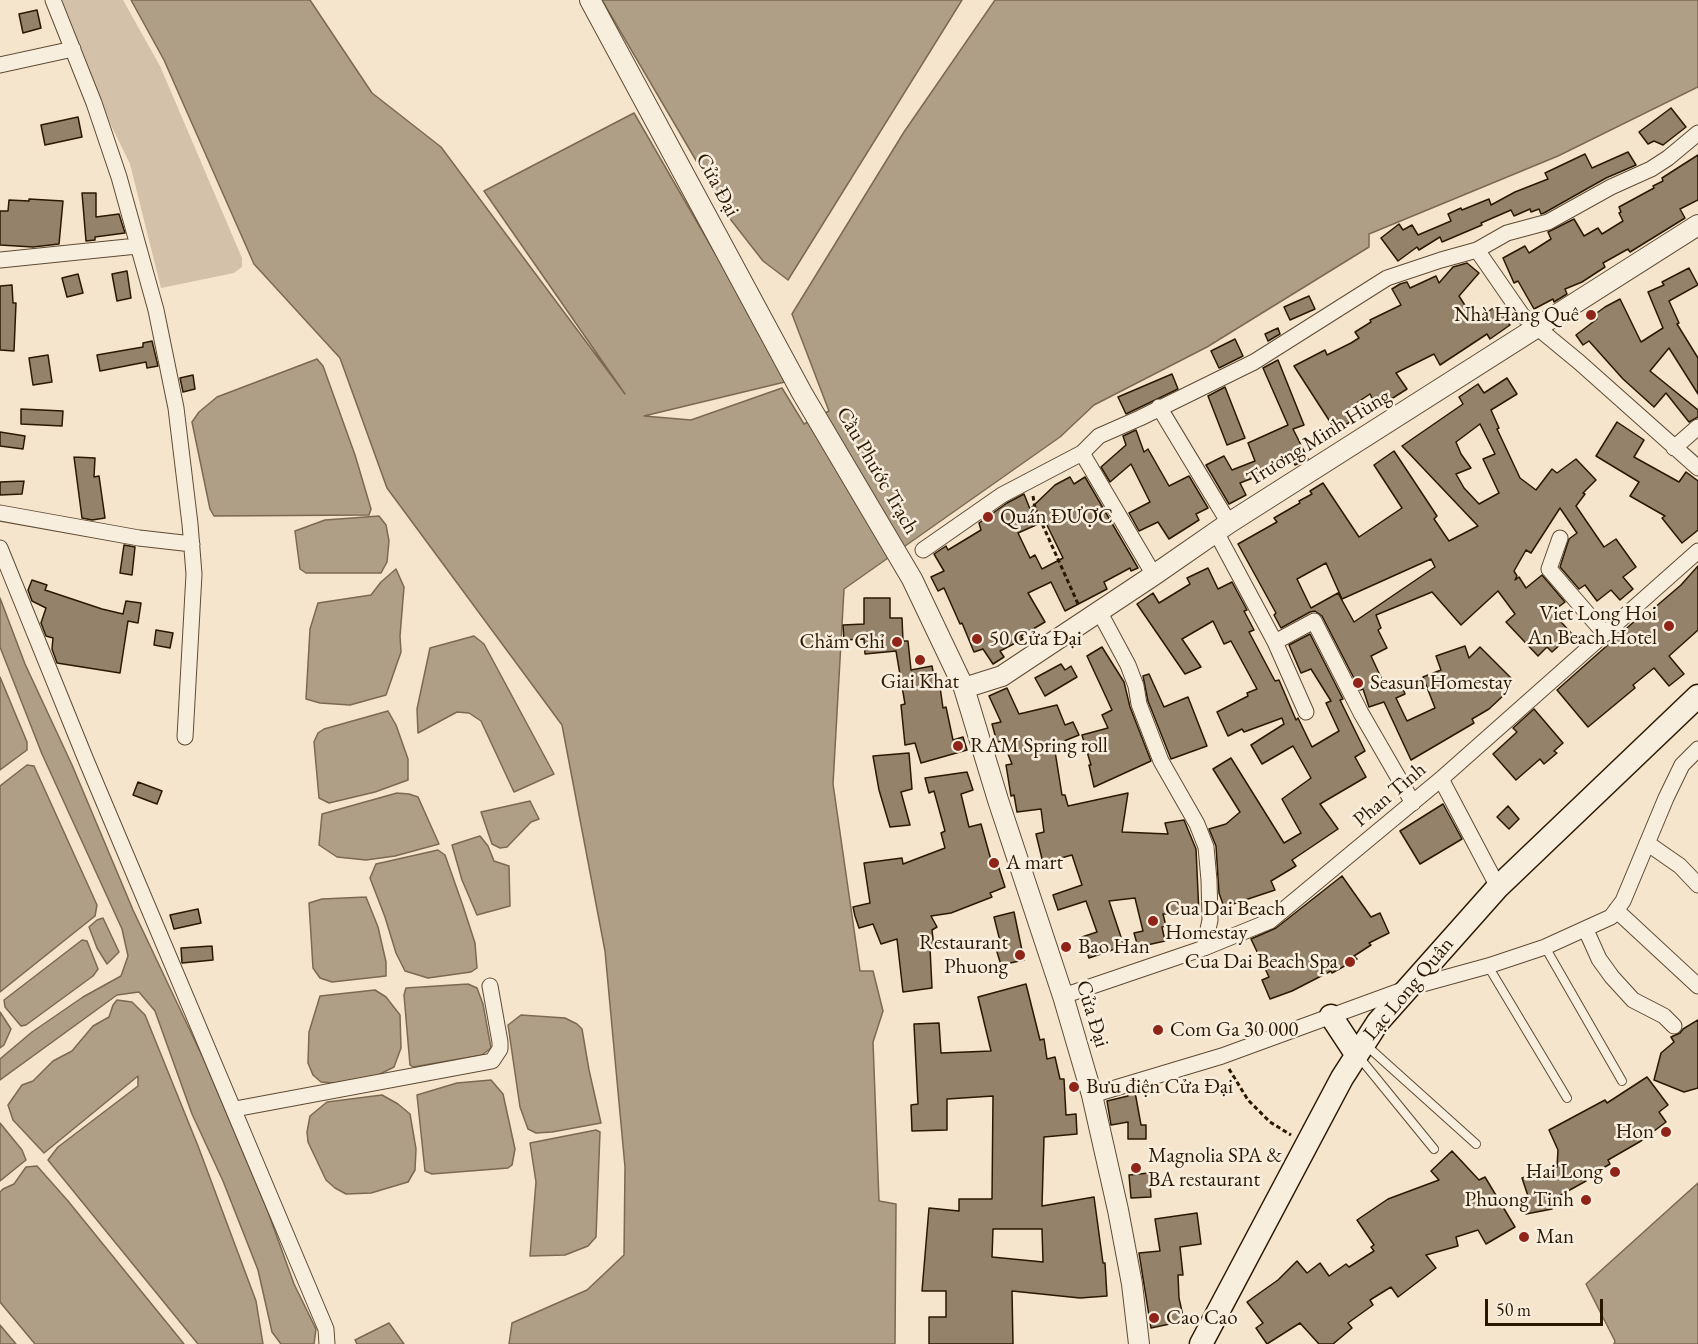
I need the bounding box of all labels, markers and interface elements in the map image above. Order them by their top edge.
street label: Cửa Đại [690,149,744,221]
place label: Nhà Hàng Quê [1454,302,1579,328]
marker: Nhà Hàng Quê [1584,308,1598,322]
street label: Trương Minh Hùng [1243,384,1395,492]
street label: Cầu Phước Trạch [830,403,924,539]
place label: Quán ĐƯỢC [1000,504,1113,530]
marker: Quán ĐƯỢC [981,510,995,524]
place label: Viet Long Hoi An Beach Hotel [1527,601,1657,651]
marker: Viet Long Hoi An Beach Hotel [1662,619,1676,633]
place label: 50 Cửa Đại [989,626,1082,652]
place label: Chăm Chỉ [799,629,885,655]
marker: 50 Cửa Đại [970,632,984,646]
marker: Chăm Chỉ [890,635,904,649]
marker: Giai Khat [913,653,927,667]
place label: Giai Khat [881,669,959,695]
place label: Seasun Homestay [1370,670,1512,696]
marker: Seasun Homestay [1351,676,1365,690]
place label: RAM Spring roll [970,733,1108,759]
marker: RAM Spring roll [951,739,965,753]
street label: Phan Tình [1349,757,1431,833]
place label: A mart [1006,850,1063,876]
marker: A mart [987,856,1001,870]
place label: Cua Dai Beach Homestay [1165,896,1285,946]
marker: Cua Dai Beach Homestay [1146,914,1160,928]
place label: Restaurant Phuong [919,930,1008,980]
street label: Lạc Long Quân [1359,932,1459,1046]
place label: Bao Han [1078,934,1150,960]
marker: Bao Han [1059,940,1073,954]
marker: Restaurant Phuong [1013,948,1027,962]
place label: Cua Dai Beach Spa [1185,949,1338,975]
marker: Cua Dai Beach Spa [1343,955,1357,969]
street label: Cửa Đại [1070,978,1114,1050]
place label: Com Ga 30 000 [1170,1017,1298,1043]
marker: Com Ga 30 000 [1151,1023,1165,1037]
place label: Bưu điện Cửa Đại [1086,1074,1233,1100]
marker: Bưu điện Cửa Đại [1067,1080,1081,1094]
place label: Hon [1616,1119,1654,1145]
marker: Hon [1659,1125,1673,1139]
place label: Magnolia SPA & BA restaurant [1148,1143,1282,1193]
place label: Hai Long [1525,1159,1603,1185]
marker: Magnolia SPA & BA restaurant [1129,1161,1143,1175]
marker: Hai Long [1608,1165,1622,1179]
place label: Phuong Tinh [1465,1187,1574,1213]
marker: Phuong Tinh [1579,1193,1593,1207]
place label: Man [1536,1224,1574,1250]
marker: Man [1517,1230,1531,1244]
scale bar [1488,1287,1606,1325]
text: 50 m [1496,1298,1531,1321]
place label: Cao Cao [1166,1305,1238,1331]
marker: Cao Cao [1147,1311,1161,1325]

